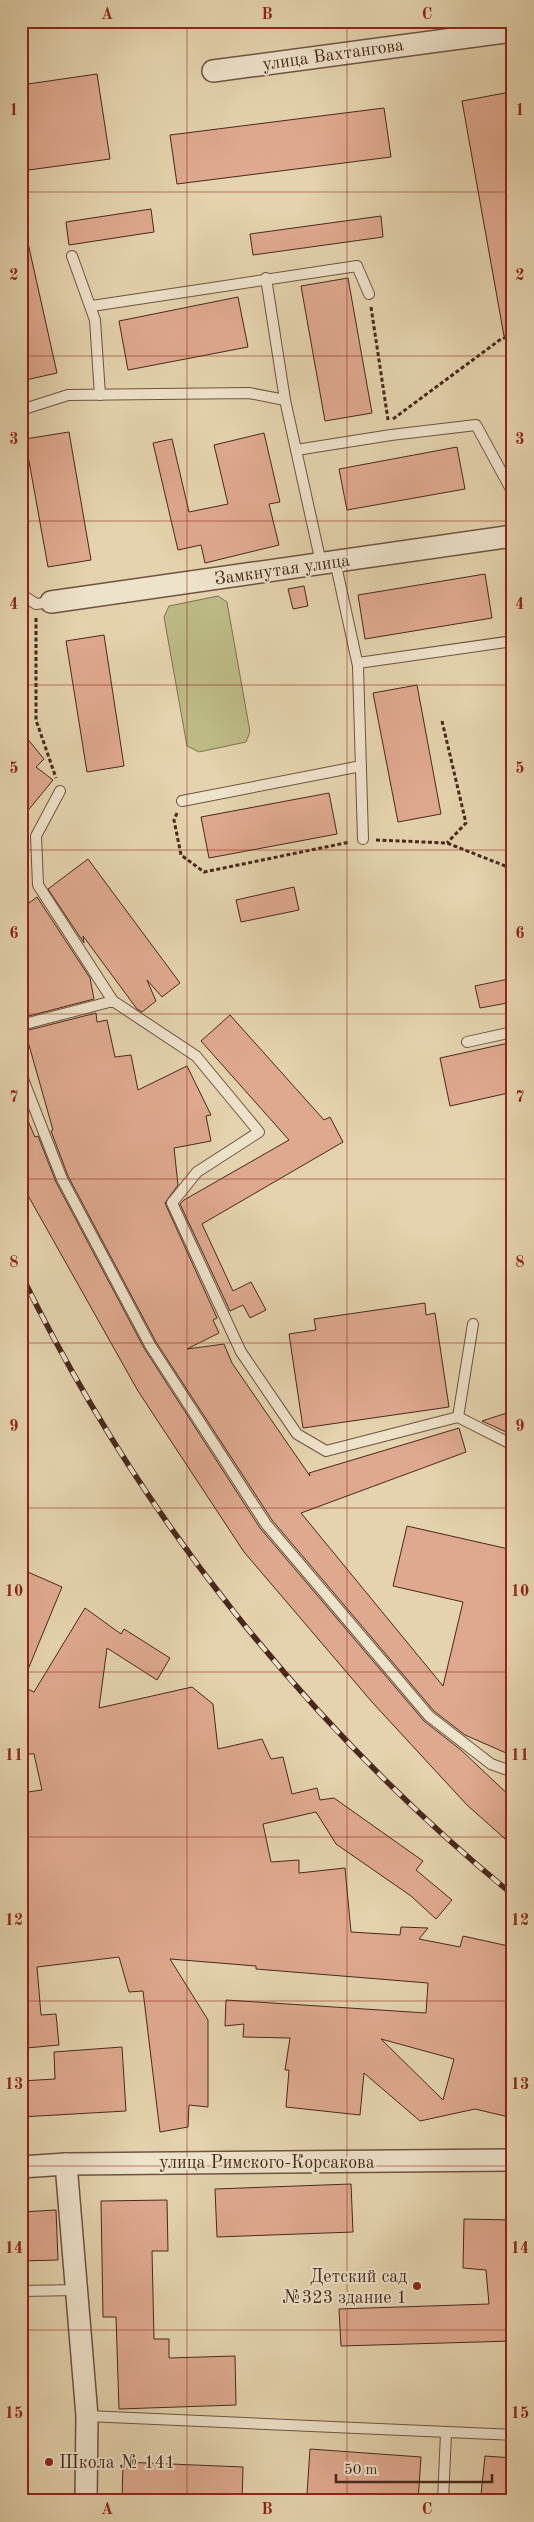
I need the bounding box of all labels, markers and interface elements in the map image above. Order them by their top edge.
text: A [101,7,113,23]
text: B [261,7,273,23]
text: C [422,7,432,23]
street label: улица Вахтангова [261,36,405,74]
text: 1 [9,103,19,119]
text: 1 [515,103,525,119]
text: 2 [9,268,19,284]
text: 2 [515,268,525,284]
text: 3 [9,432,19,448]
text: 3 [515,432,525,448]
street label: Замкнутая улица [213,552,351,588]
text: 4 [9,597,19,613]
text: 4 [515,597,525,613]
text: 5 [9,761,19,777]
text: 5 [515,761,525,777]
text: 6 [9,926,19,942]
text: 6 [515,926,525,942]
text: 7 [9,1090,19,1106]
text: 7 [515,1090,525,1106]
text: 8 [9,1255,19,1271]
text: 8 [515,1255,525,1271]
text: 9 [9,1419,19,1435]
text: 9 [515,1419,525,1435]
text: 10 [5,1584,23,1600]
text: 10 [511,1584,529,1600]
text: 11 [5,1748,23,1764]
text: 11 [511,1748,529,1764]
text: 12 [5,1913,23,1929]
text: 12 [511,1913,529,1929]
text: 13 [5,2077,23,2093]
text: 13 [511,2077,529,2093]
street label: улица Римского-Корсакова [159,2154,375,2172]
text: 14 [5,2241,23,2257]
text: 14 [511,2241,529,2257]
place label: Детский сад №323 здание 1 [283,2268,407,2307]
marker: Детский сад №323 здание 1 [411,2280,423,2292]
text: 15 [5,2406,23,2422]
text: 15 [511,2406,529,2422]
scale bar [336,2452,493,2484]
place label: Школа № 141 [59,2454,175,2472]
marker: Школа № 141 [43,2456,55,2468]
text: 50 m [344,2463,378,2478]
text: A [101,2502,113,2518]
text: B [261,2502,273,2518]
text: C [422,2502,432,2518]

